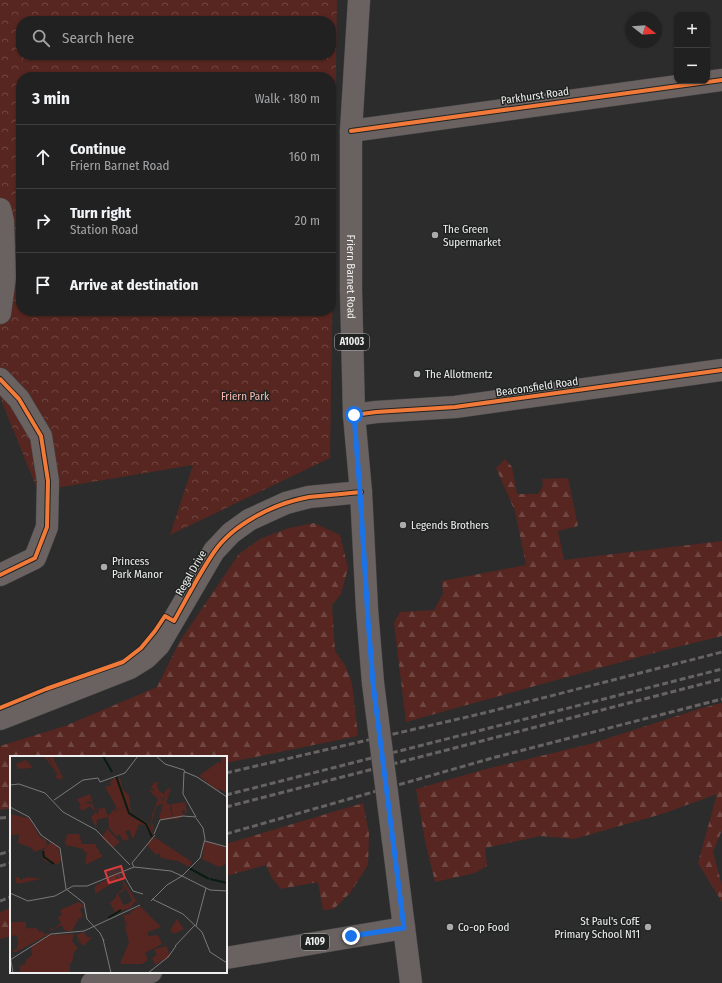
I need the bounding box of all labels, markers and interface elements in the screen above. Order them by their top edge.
north arrow [626,12,662,48]
map controls [674,12,710,84]
button: + [674,12,710,48]
search box [16,16,336,60]
icon: search [30,27,52,49]
text: Search here [62,29,134,47]
button: − [674,48,710,84]
street label: Parkhurst Road [500,85,570,107]
text: 3 min [32,88,70,109]
text: Walk · 180 m [255,91,320,106]
text: Continue [70,140,126,158]
icon: ahead [32,146,54,168]
text: 160 m [289,149,320,164]
text: Friern Barnet Road [70,158,169,173]
text: Turn right [70,204,131,222]
icon: right [32,210,54,232]
text: 20 m [294,213,320,228]
text: Station Road [70,222,138,237]
place label: The Green Supermarket [443,223,501,249]
marker: The Green Supermarket [430,230,440,240]
street label: Friern Barnet Road [344,235,358,319]
icon: arrive [32,274,54,296]
text: Arrive at destination [70,276,198,294]
road number: A1003 [335,334,369,350]
place label: The Allotmentz [425,368,493,381]
marker: The Allotmentz [412,369,422,379]
street label: Beaconsfield Road [495,375,579,399]
park label: Friern Park [221,390,270,403]
route start [345,406,363,424]
place label: Legends Brothers [411,519,489,532]
marker: Legends Brothers [398,520,408,530]
street label: Regal Drive [173,548,209,598]
place label: Princess Park Manor [112,555,163,581]
marker: Princess Park Manor [99,562,109,572]
inset map [10,756,227,973]
place label: St Paul's CofE Primary School N11 [555,915,640,941]
place label: Co-op Food [458,921,509,934]
marker: Co-op Food [445,922,455,932]
marker: St Paul's CofE Primary School N11 [643,922,653,932]
route end [342,927,360,945]
road number: A109 [301,934,329,950]

